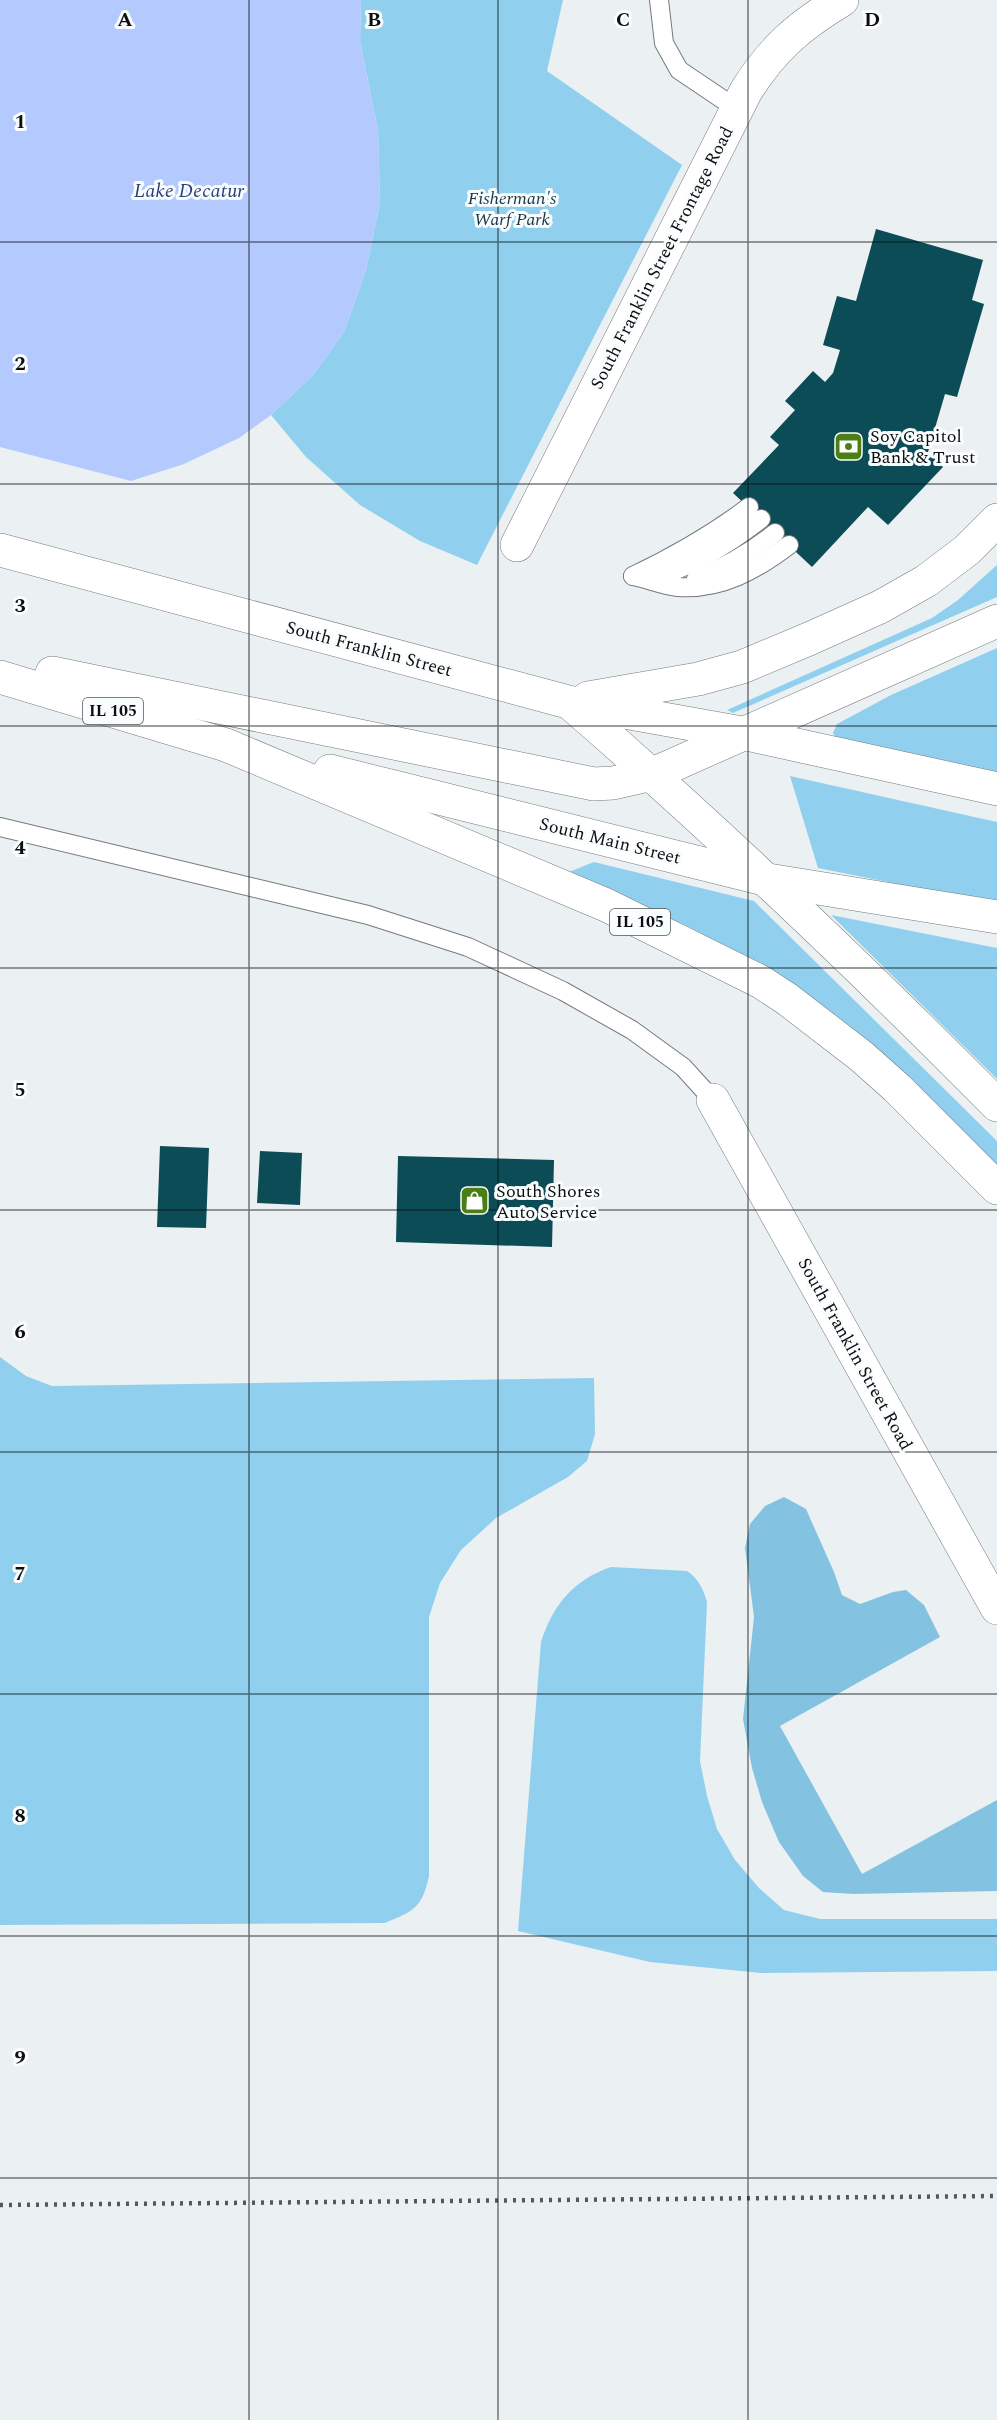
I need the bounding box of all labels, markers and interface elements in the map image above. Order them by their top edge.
text: A [117,5,133,35]
text: B [367,5,381,35]
text: C [616,5,630,35]
text: D [864,5,880,35]
text: 1 [14,107,26,137]
street label: South Franklin Street Frontage Road [584,122,740,394]
water label: Lake Decatur [134,176,245,206]
park label: Fisherman's Warf Park [468,185,557,233]
text: 2 [14,349,26,379]
place label: Soy Capitol Bank & Trust [870,423,975,471]
bank icon: Soy Capitol Bank & Trust [833,430,865,462]
text: 3 [14,591,26,621]
street label: South Franklin Street [283,614,455,684]
road number: IL 105 [83,698,143,724]
street label: South Main Street [536,810,684,872]
text: 4 [14,833,26,863]
road number: IL 105 [610,909,670,935]
text: 5 [14,1075,26,1105]
place label: South Shores Auto Service [496,1178,600,1226]
shop icon: South Shores Auto Service [459,1185,491,1217]
street label: South Franklin Street Road [791,1253,919,1455]
text: 6 [14,1317,26,1347]
text: 7 [14,1559,26,1589]
text: 8 [14,1801,26,1831]
text: 9 [14,2043,26,2073]

